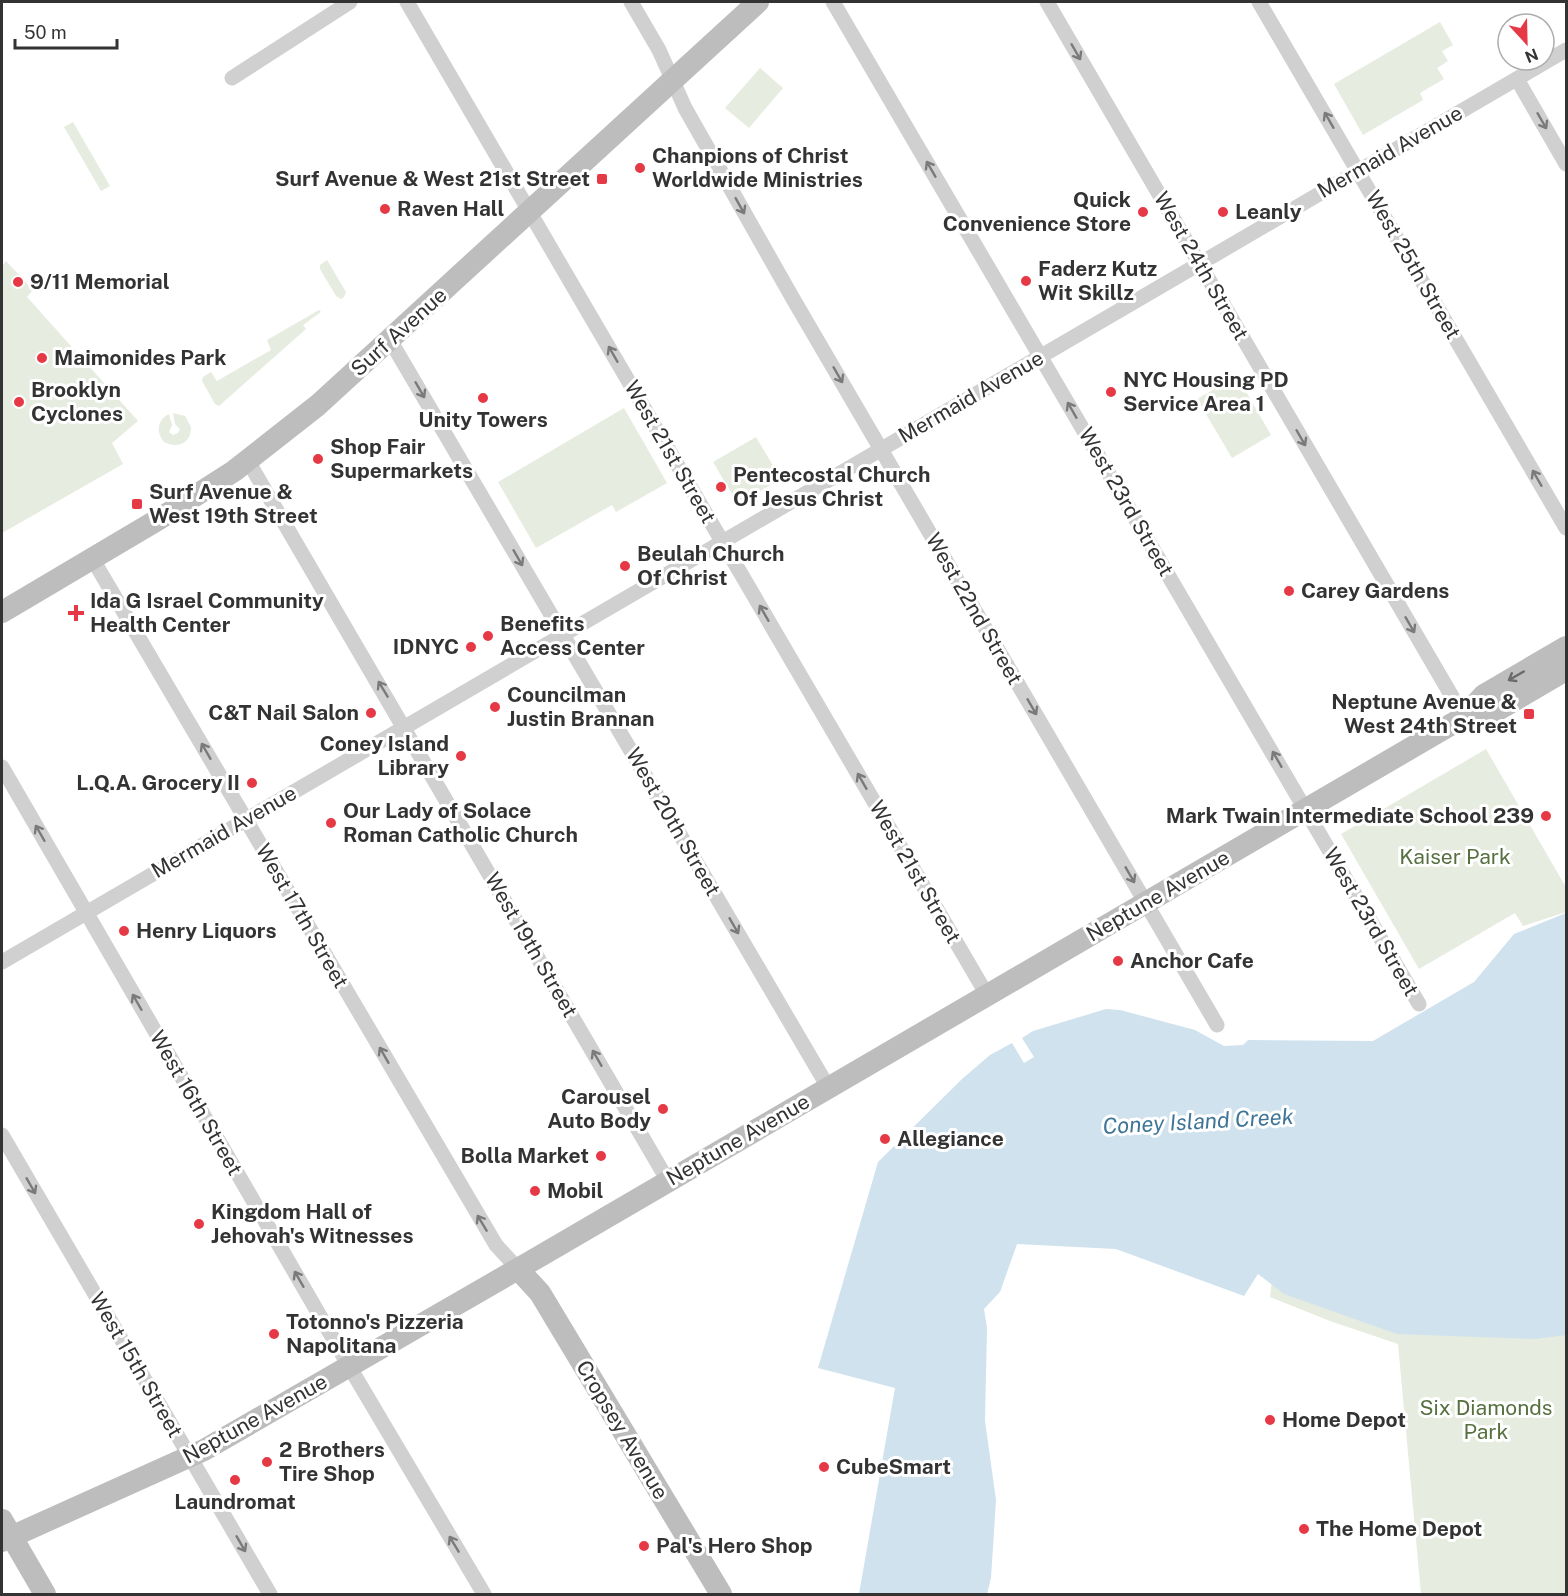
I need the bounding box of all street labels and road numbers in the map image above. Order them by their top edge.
street label: Mermaid Avenue [1313,100,1467,203]
street label: West 25th Street [1361,186,1466,343]
street label: West 24th Street [1149,187,1254,344]
street label: Surf Avenue [346,282,452,381]
street label: Mermaid Avenue [894,345,1048,448]
street label: West 21st Street [619,376,721,528]
street label: West 23rd Street [1074,423,1179,580]
street label: West 22nd Street [921,529,1028,689]
street label: West 20th Street [621,743,726,900]
street label: Mermaid Avenue [147,780,301,883]
street label: West 21st Street [864,796,966,948]
street label: West 17th Street [251,839,354,992]
street label: West 23rd Street [1319,843,1424,1000]
street label: Neptune Avenue [1082,844,1234,947]
street label: West 19th Street [480,868,583,1022]
street label: West 16th Street [145,1026,248,1180]
street label: Neptune Avenue [662,1088,814,1191]
street label: West 15th Street [85,1288,188,1442]
street label: Cropsey Avenue [571,1356,674,1504]
street label: Neptune Avenue [178,1369,331,1469]

